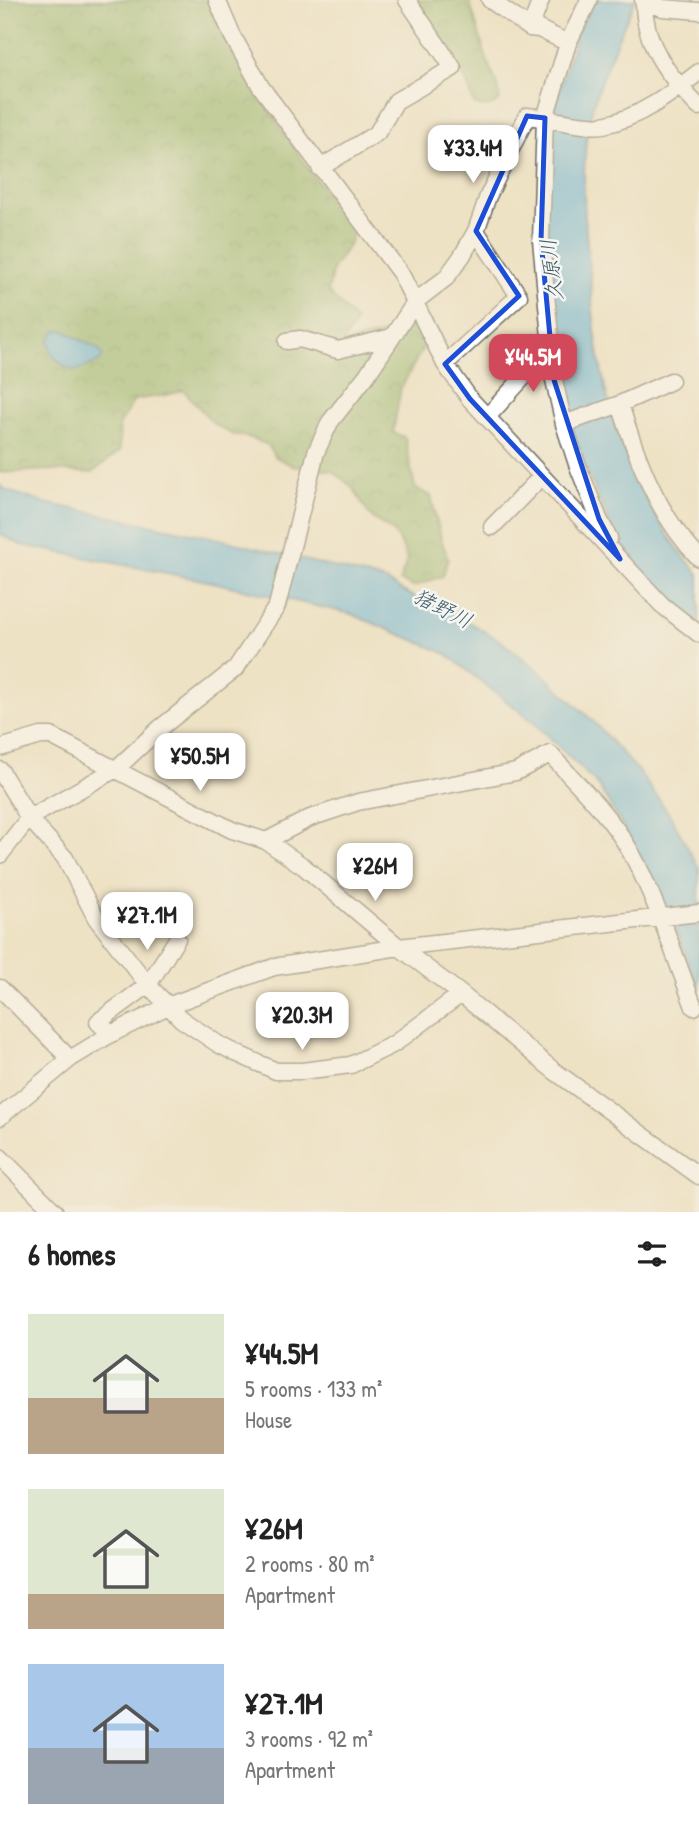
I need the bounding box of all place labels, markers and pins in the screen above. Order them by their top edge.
pin: ¥33.4M [416,125,530,185]
pin: ¥44.5M [476,334,590,394]
pin: ¥50.5M [143,734,257,793]
pin: ¥26M [334,844,416,903]
pin: ¥27.1M [90,892,204,952]
pin: ¥20.3M [245,992,359,1052]

